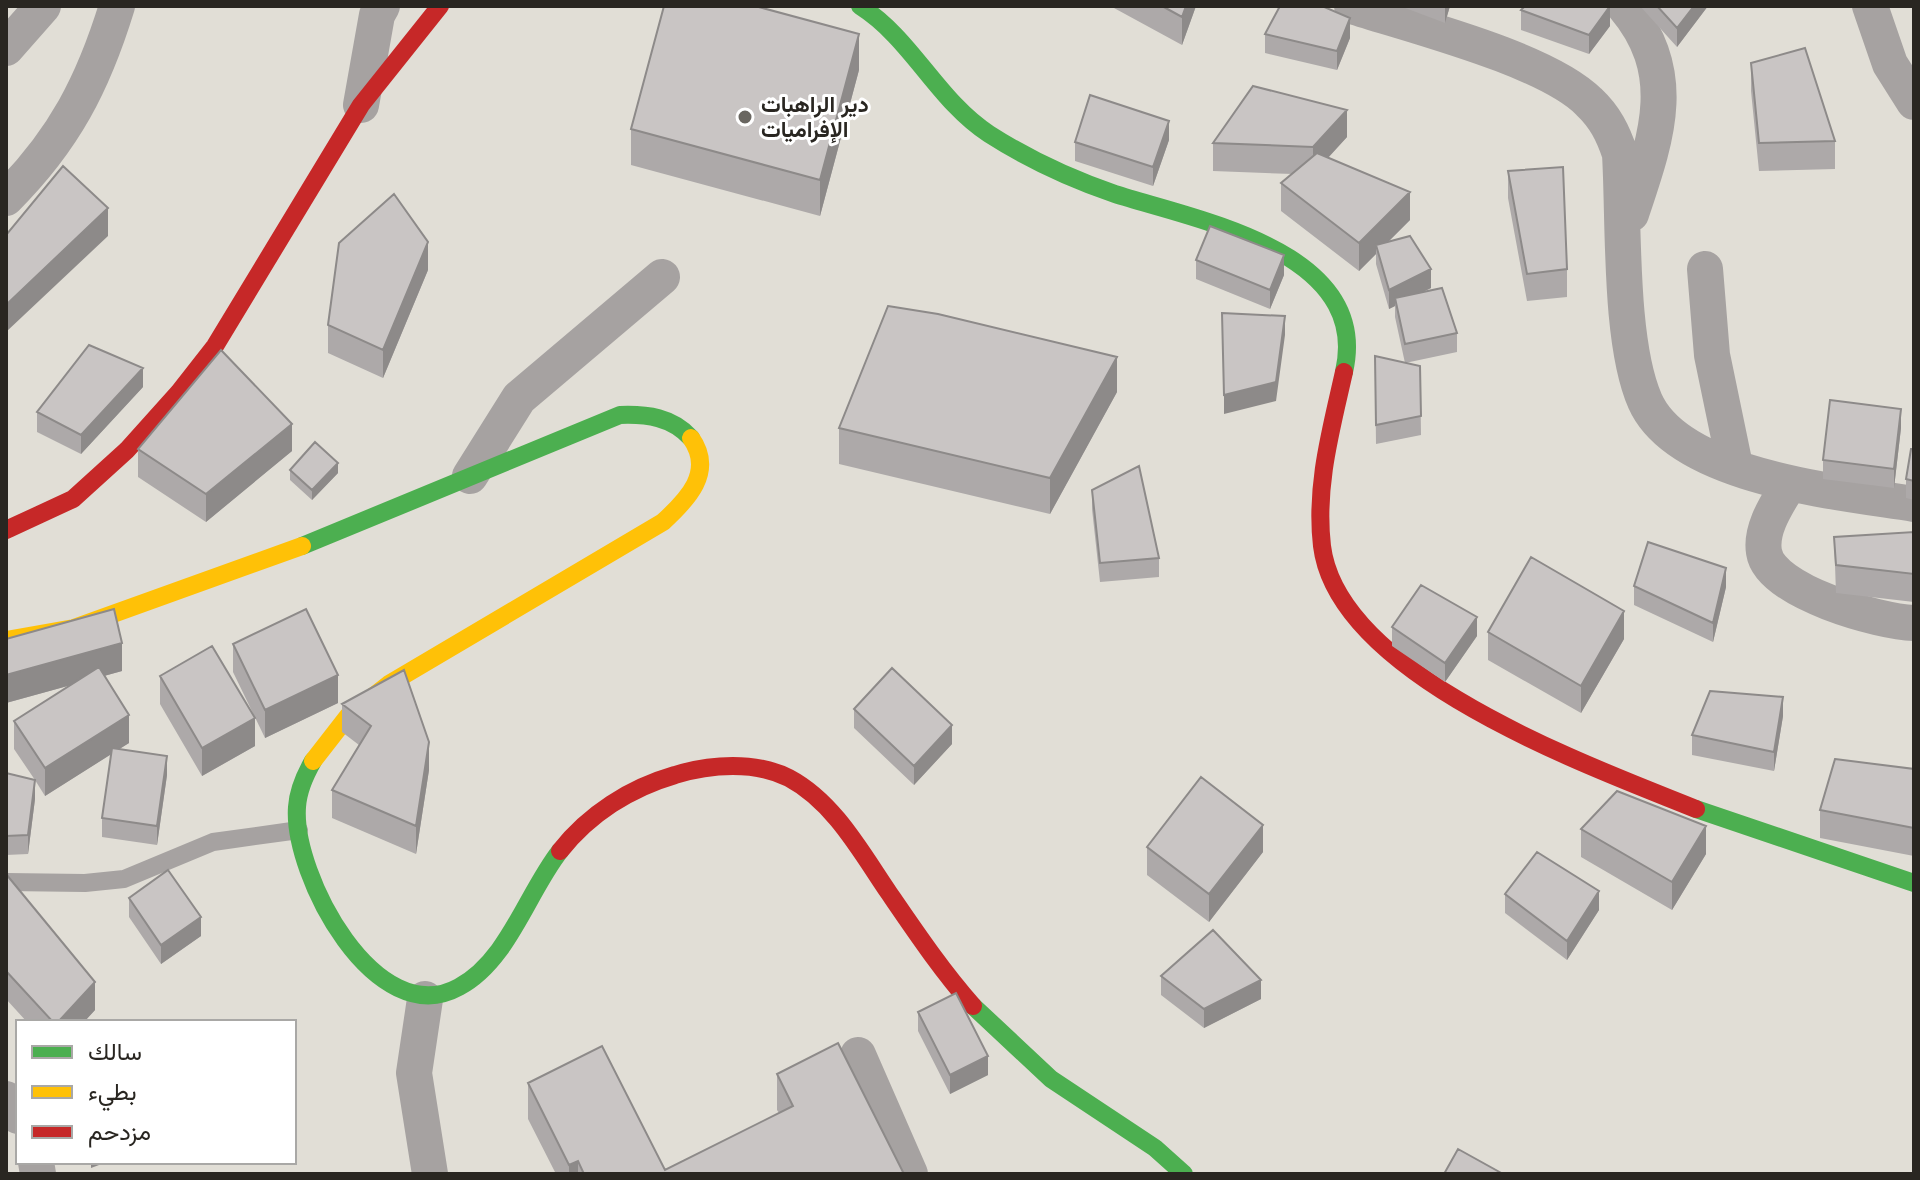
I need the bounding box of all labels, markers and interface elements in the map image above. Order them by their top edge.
place label: دير الراهبات الإفراميات [761,90,869,144]
marker: دير الراهبات الإفراميات [736,108,754,126]
legend [16,1020,296,1164]
text: سالك [88,1036,142,1066]
text: بطيء [88,1076,137,1111]
text: مزدحم [88,1116,151,1148]

